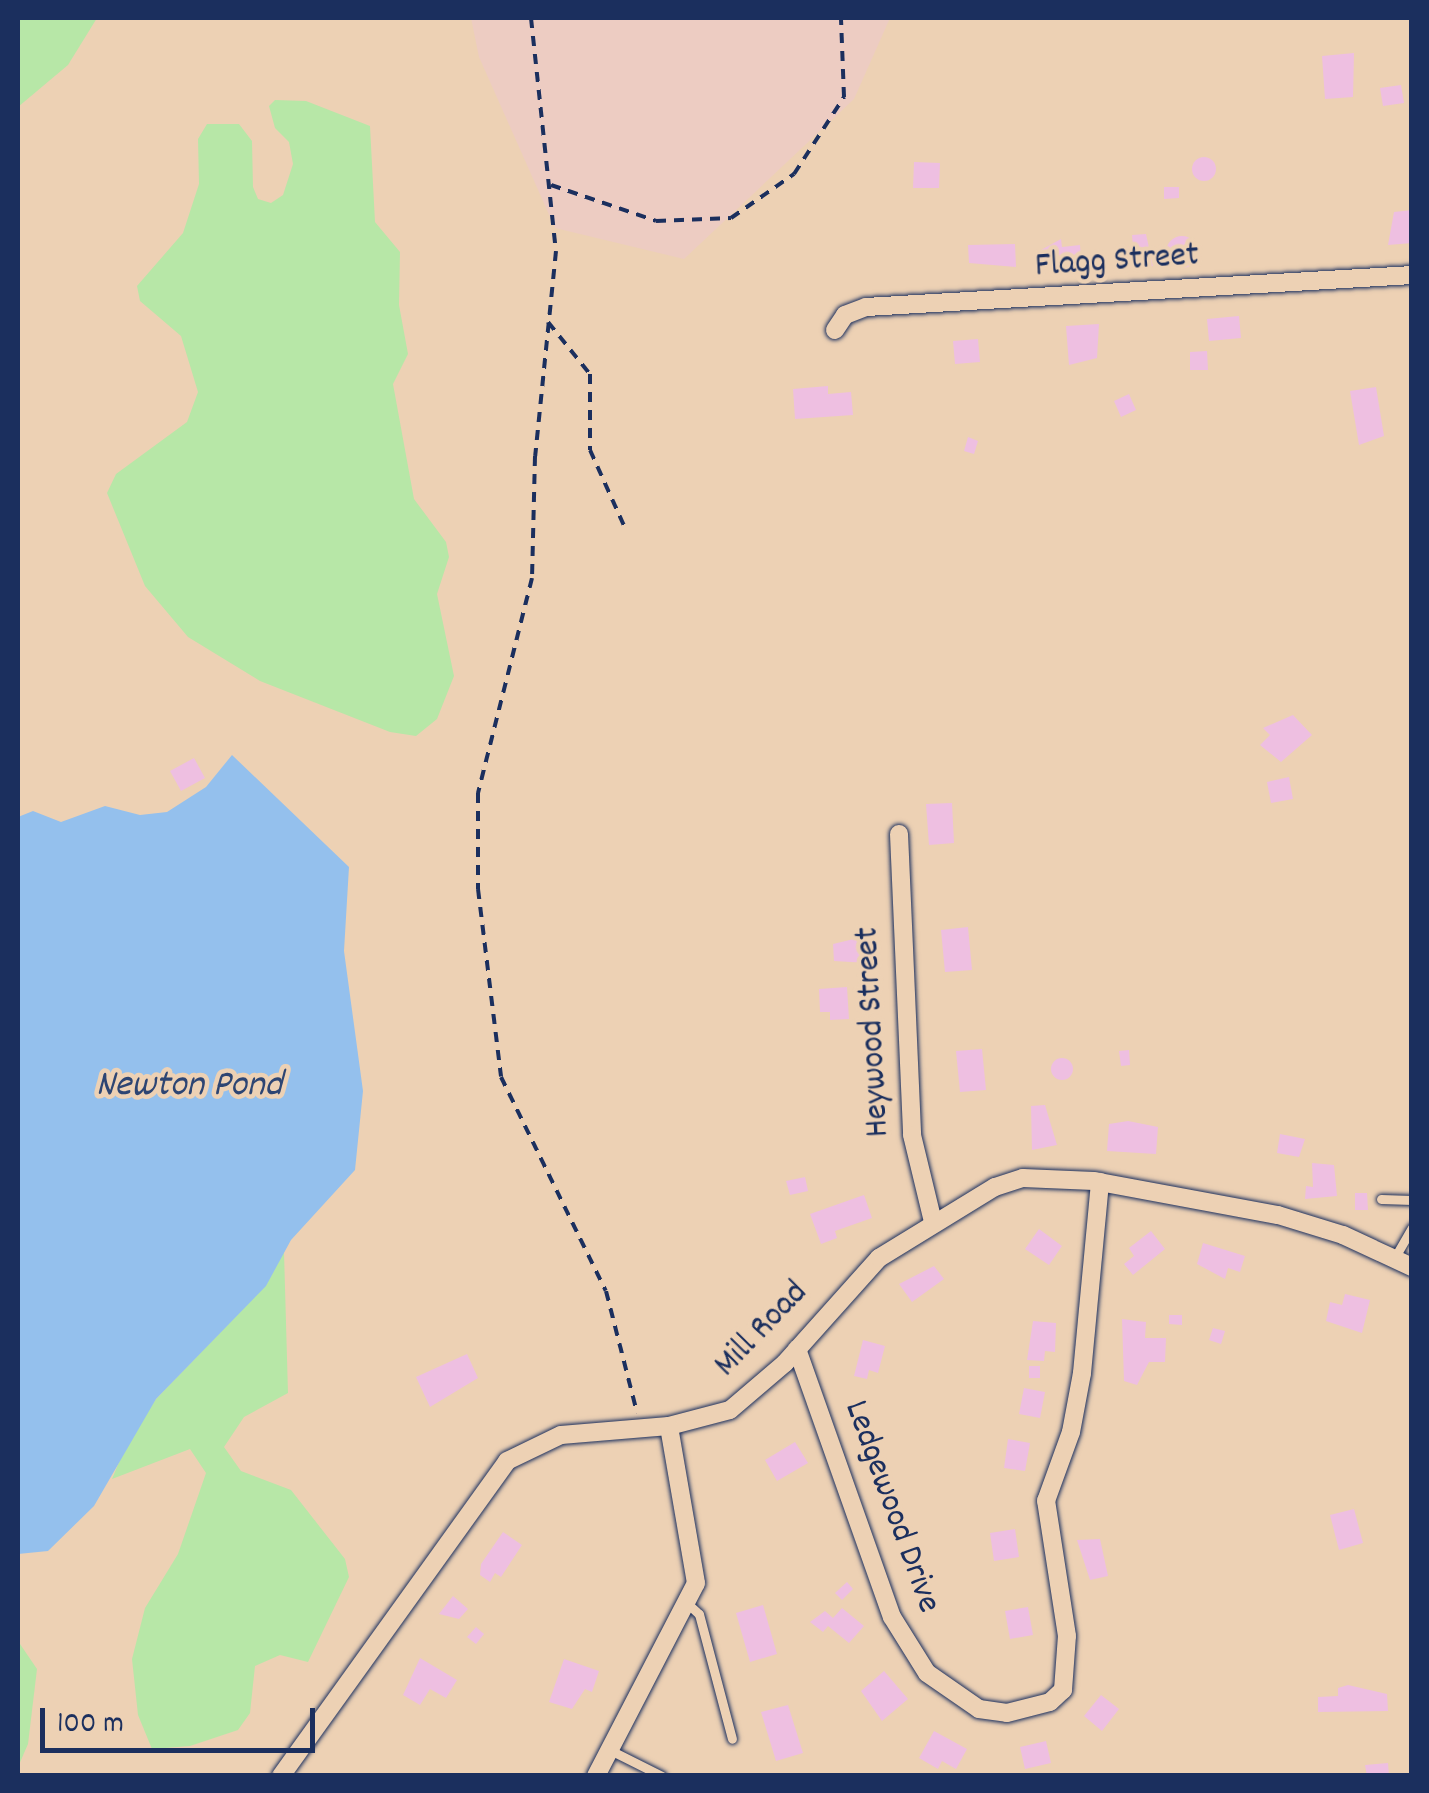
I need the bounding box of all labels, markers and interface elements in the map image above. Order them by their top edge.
street label: Flagg Street [1034,235,1200,289]
street label: Heywood Street [848,926,900,1138]
water label: Newton Pond [96,1064,282,1110]
street label: Mill Road [706,1273,818,1387]
street label: Ledgewood Drive [833,1395,949,1619]
scale bar [45,1688,320,1750]
text: 100 m [57,1704,124,1747]

